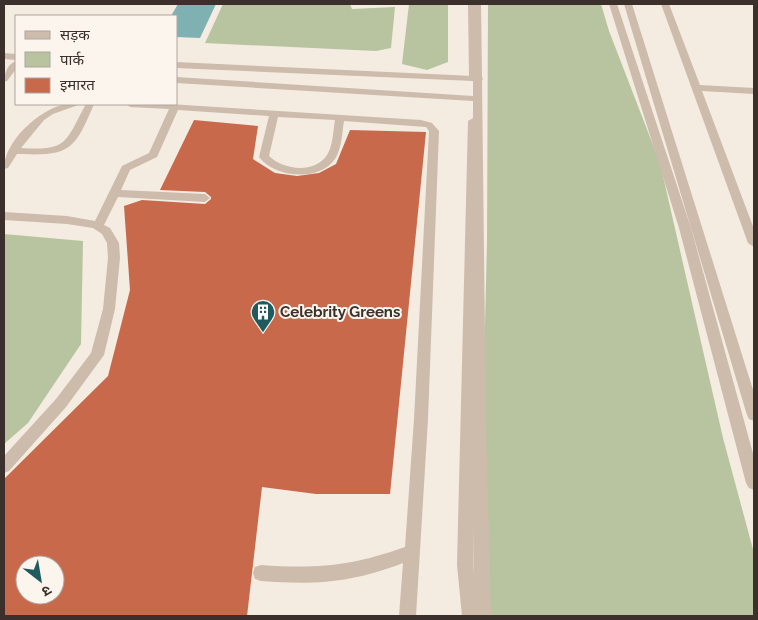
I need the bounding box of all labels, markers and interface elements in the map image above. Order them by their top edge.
legend [15,15,178,105]
text: सड़क [60,26,90,44]
text: पार्क [60,51,84,69]
text: इमारत [60,76,95,94]
building icon: Celebrity Greens [250,299,276,333]
place label: Celebrity Greens [280,303,400,321]
north arrow [15,555,65,605]
text: उ [38,582,54,601]

